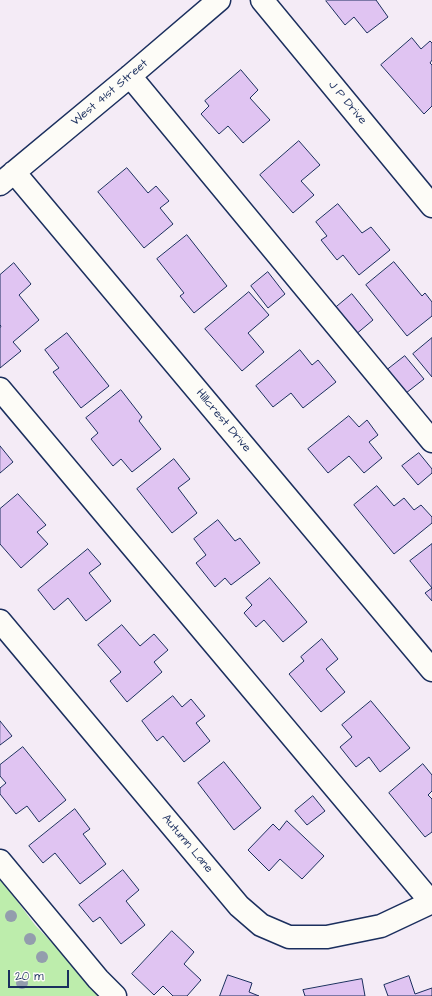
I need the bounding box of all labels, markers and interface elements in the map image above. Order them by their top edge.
street label: West 41st Street [69,57,151,129]
street label: J P Drive [325,78,369,128]
street label: Hillcrest Drive [192,386,254,456]
street label: Autumn Lane [158,812,216,876]
scale bar [10,962,71,988]
text: 20 m [15,968,44,985]

